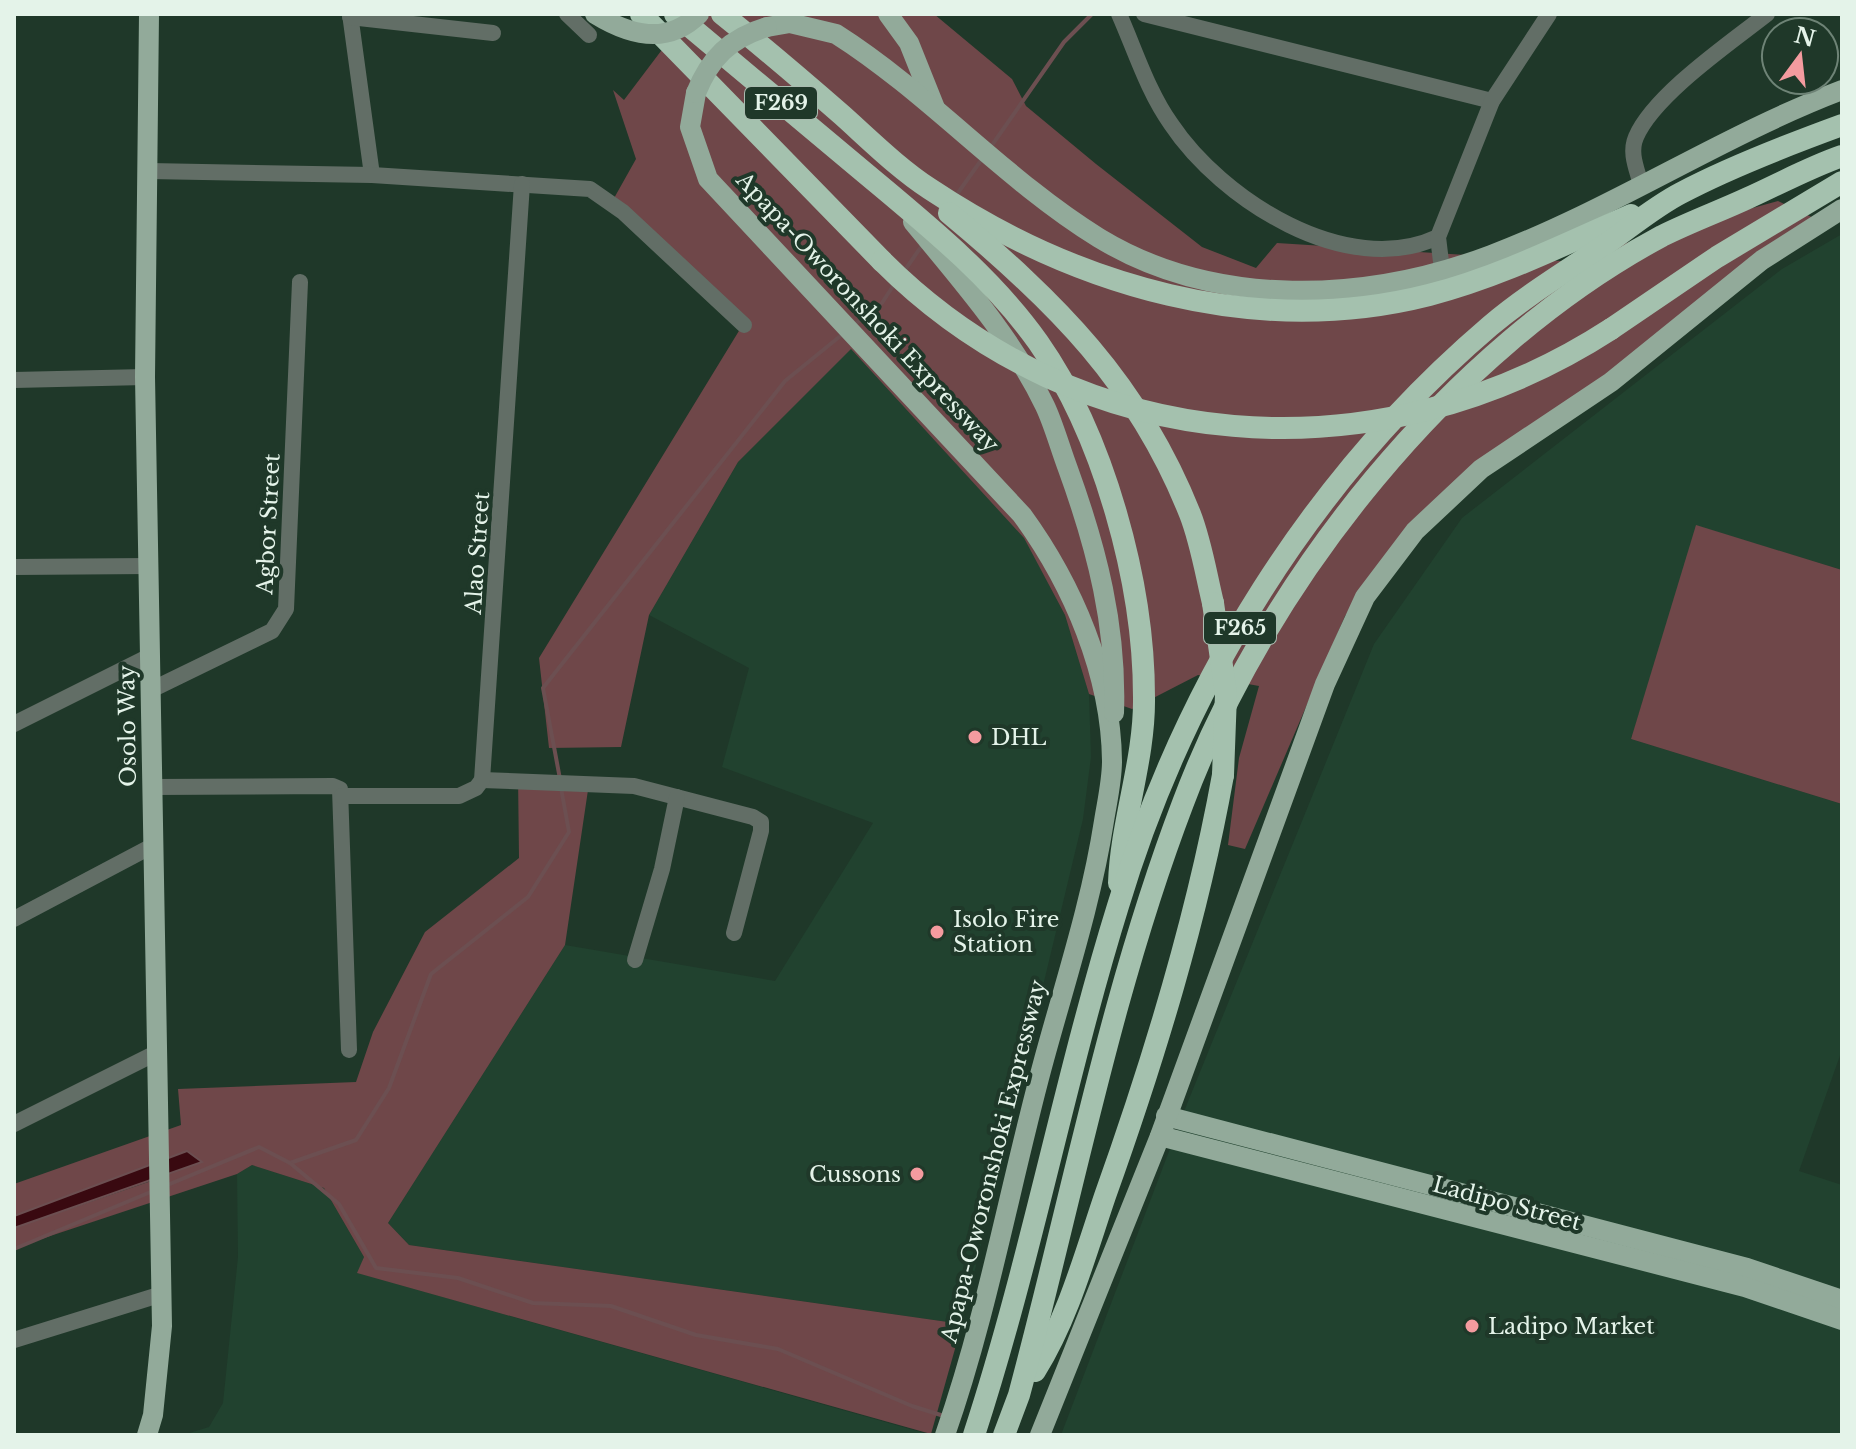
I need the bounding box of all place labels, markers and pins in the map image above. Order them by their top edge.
place label: DHL [991,724,1047,751]
marker: DHL [966,728,984,746]
place label: Isolo Fire Station [953,906,1059,958]
marker: Isolo Fire Station [928,923,946,941]
place label: Cussons [809,1161,901,1188]
marker: Cussons [908,1165,926,1183]
place label: Ladipo Market [1488,1313,1655,1340]
marker: Ladipo Market [1463,1317,1481,1335]

